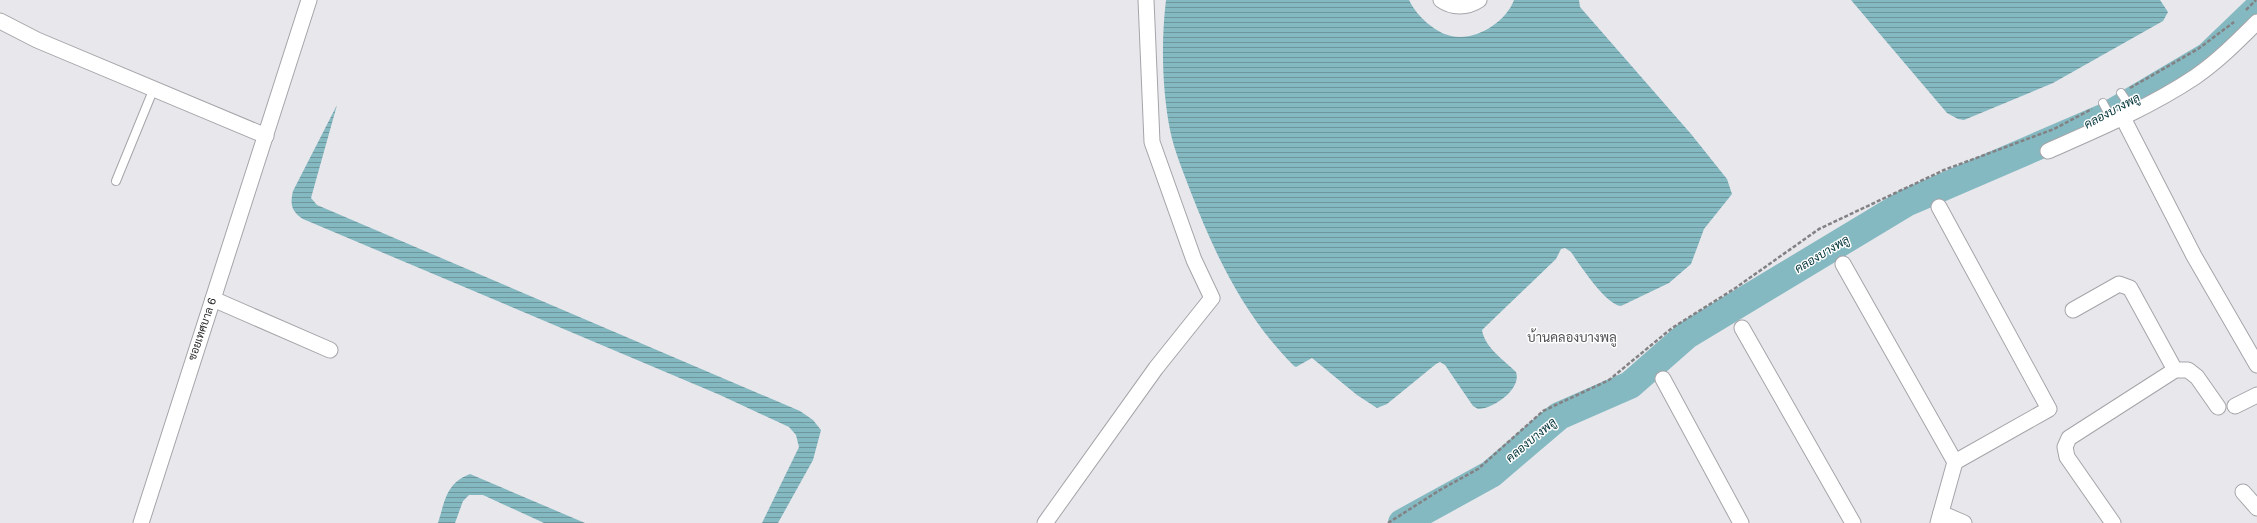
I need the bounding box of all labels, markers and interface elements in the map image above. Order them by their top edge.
water label: คลองบางพลู [2081,90,2143,132]
water label: คลองบางพลู [1792,231,1852,277]
street label: ซอยเทศบาล 6 [185,296,219,362]
district label: บ้านคลองบางพลู [1527,328,1617,347]
water label: คลองบางพลู [1502,414,1560,466]

